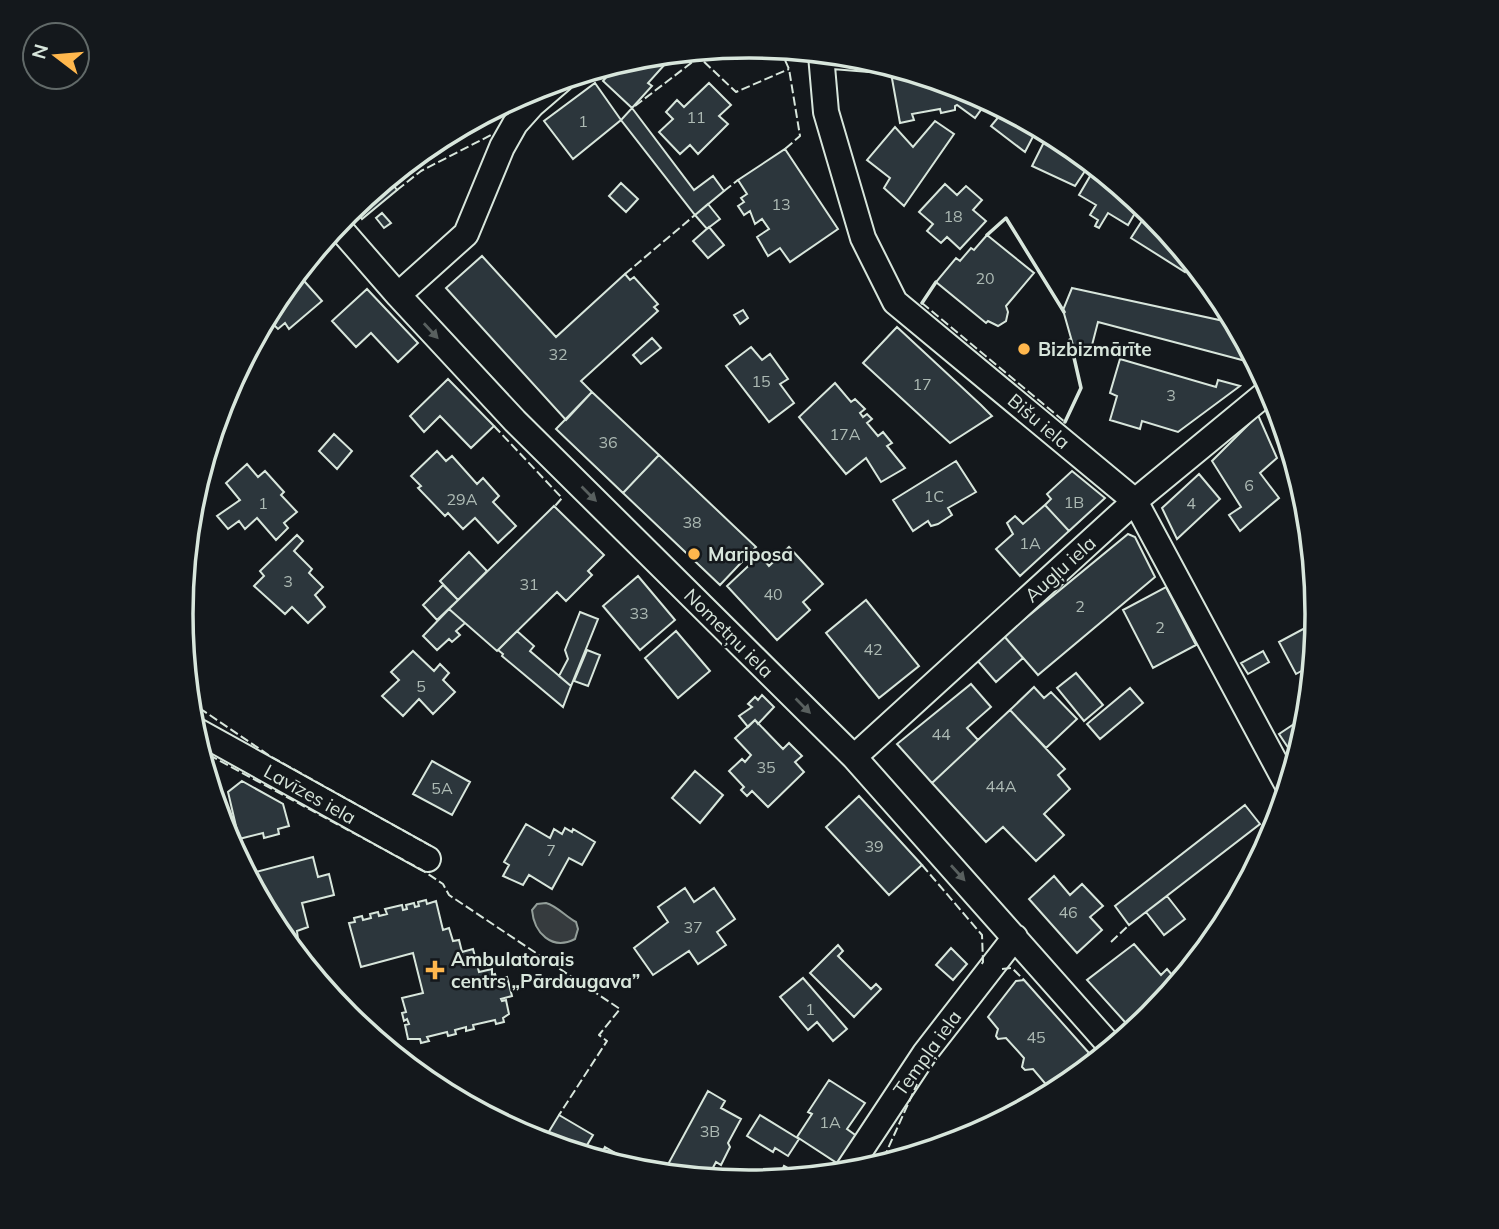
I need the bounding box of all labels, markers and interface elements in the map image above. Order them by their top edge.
north arrow [21,21,91,91]
text: N [26,41,53,62]
house number: 11 [686,107,706,127]
house number: 1 [578,111,588,131]
house number: 13 [771,194,791,214]
house number: 18 [943,206,963,226]
house number: 20 [975,268,995,288]
one-way arrow [422,322,438,339]
place label: Bizbizmārīte [1038,337,1152,361]
marker: Bizbizmārīte [1016,341,1032,357]
house number: 32 [548,344,568,364]
house number: 15 [751,371,771,391]
house number: 17 [912,374,932,394]
house number: 3 [1166,385,1176,405]
street label: Bišu iela [1003,388,1075,454]
house number: 17A [830,424,861,444]
house number: 36 [598,432,618,452]
house number: 6 [1244,475,1254,495]
one-way arrow [580,486,597,502]
house number: 1C [924,486,944,506]
house number: 29A [447,489,478,509]
house number: 1B [1064,492,1084,512]
house number: 1 [258,493,268,513]
house number: 4 [1186,493,1196,513]
house number: 38 [682,512,702,532]
street label: Augļu iela [1019,531,1101,608]
house number: 1A [1019,533,1041,553]
place label: Mariposa [708,542,793,566]
marker: Mariposa [686,546,702,562]
house number: 3 [283,571,293,591]
house number: 31 [519,574,539,594]
street label: Nometņu iela [679,583,779,683]
house number: 40 [763,584,783,604]
house number: 2 [1075,596,1085,616]
house number: 33 [629,603,649,623]
house number: 2 [1155,617,1165,637]
house number: 42 [863,639,883,659]
house number: 5 [416,676,426,696]
one-way arrow [795,698,811,714]
house number: 44 [931,724,951,744]
house number: 35 [756,757,776,777]
street label: Lavīzes iela [260,759,360,829]
house number: 44A [986,776,1017,796]
house number: 5A [431,778,453,798]
house number: 39 [864,836,884,856]
house number: 7 [546,840,556,860]
one-way arrow [949,864,965,881]
house number: 46 [1058,902,1078,922]
house number: 37 [683,917,703,937]
place label: Ambulatorais centrs „Pārdaugava” [451,947,640,993]
marker: Ambulatorais centrs „Pārdaugava” [425,960,445,980]
house number: 1 [805,999,815,1019]
street label: Tempļa iela [888,1005,967,1101]
house number: 45 [1026,1027,1046,1047]
house number: 1A [819,1112,841,1132]
house number: 3B [700,1121,720,1141]

